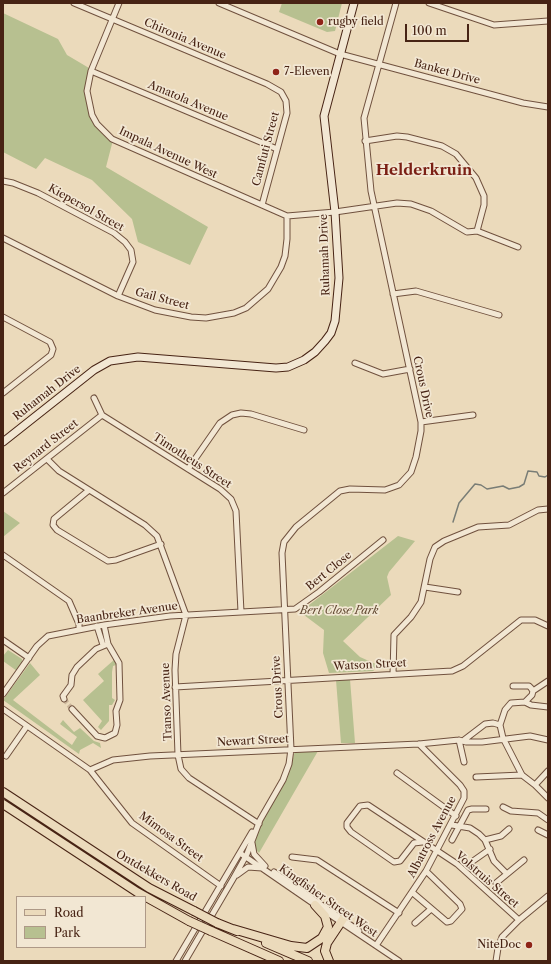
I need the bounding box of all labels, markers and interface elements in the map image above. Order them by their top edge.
place label: rugby field [328,15,384,29]
street label: Chironia Avenue [142,16,228,62]
scale bar [407,16,471,42]
marker: rugby field [315,17,325,27]
text: 100 m [412,23,447,38]
street label: Banket Drive [413,57,481,87]
place label: 7-Eleven [284,65,330,79]
marker: 7-Eleven [271,67,281,77]
street label: Amatola Avenue [146,78,230,124]
street label: Camfuti Street [250,110,282,188]
street label: Impala Avenue West [117,124,219,182]
district label: Helderkruin [376,162,472,180]
street label: Kiepersol Street [46,182,126,234]
street label: Ruhamah Drive [317,214,333,296]
street label: Gail Street [134,285,190,313]
street label: Crous Drive [410,355,436,419]
street label: Ruhamah Drive [11,363,83,423]
street label: Reynard Street [11,417,81,475]
street label: Timotheus Street [150,431,234,491]
street label: Bert Close [304,549,354,593]
street label: Baanbreker Avenue [75,599,179,627]
park label: Bert Close Park [300,604,378,618]
street label: Crous Drive [270,655,286,719]
street label: Watson Street [333,656,407,674]
street label: Transo Avenue [159,663,175,741]
street label: Newart Street [217,733,289,749]
street label: Albatross Avenue [405,794,459,880]
street label: Mimosa Street [136,809,206,865]
street label: Ontdekkers Road [113,848,199,904]
street label: Volstruis Street [453,849,521,911]
street label: Kingfisher Street West [276,862,380,940]
legend [16,896,146,948]
text: Road [54,905,84,920]
text: Park [54,925,80,940]
place label: NiteDoc [477,938,521,952]
marker: NiteDoc [524,940,534,950]

